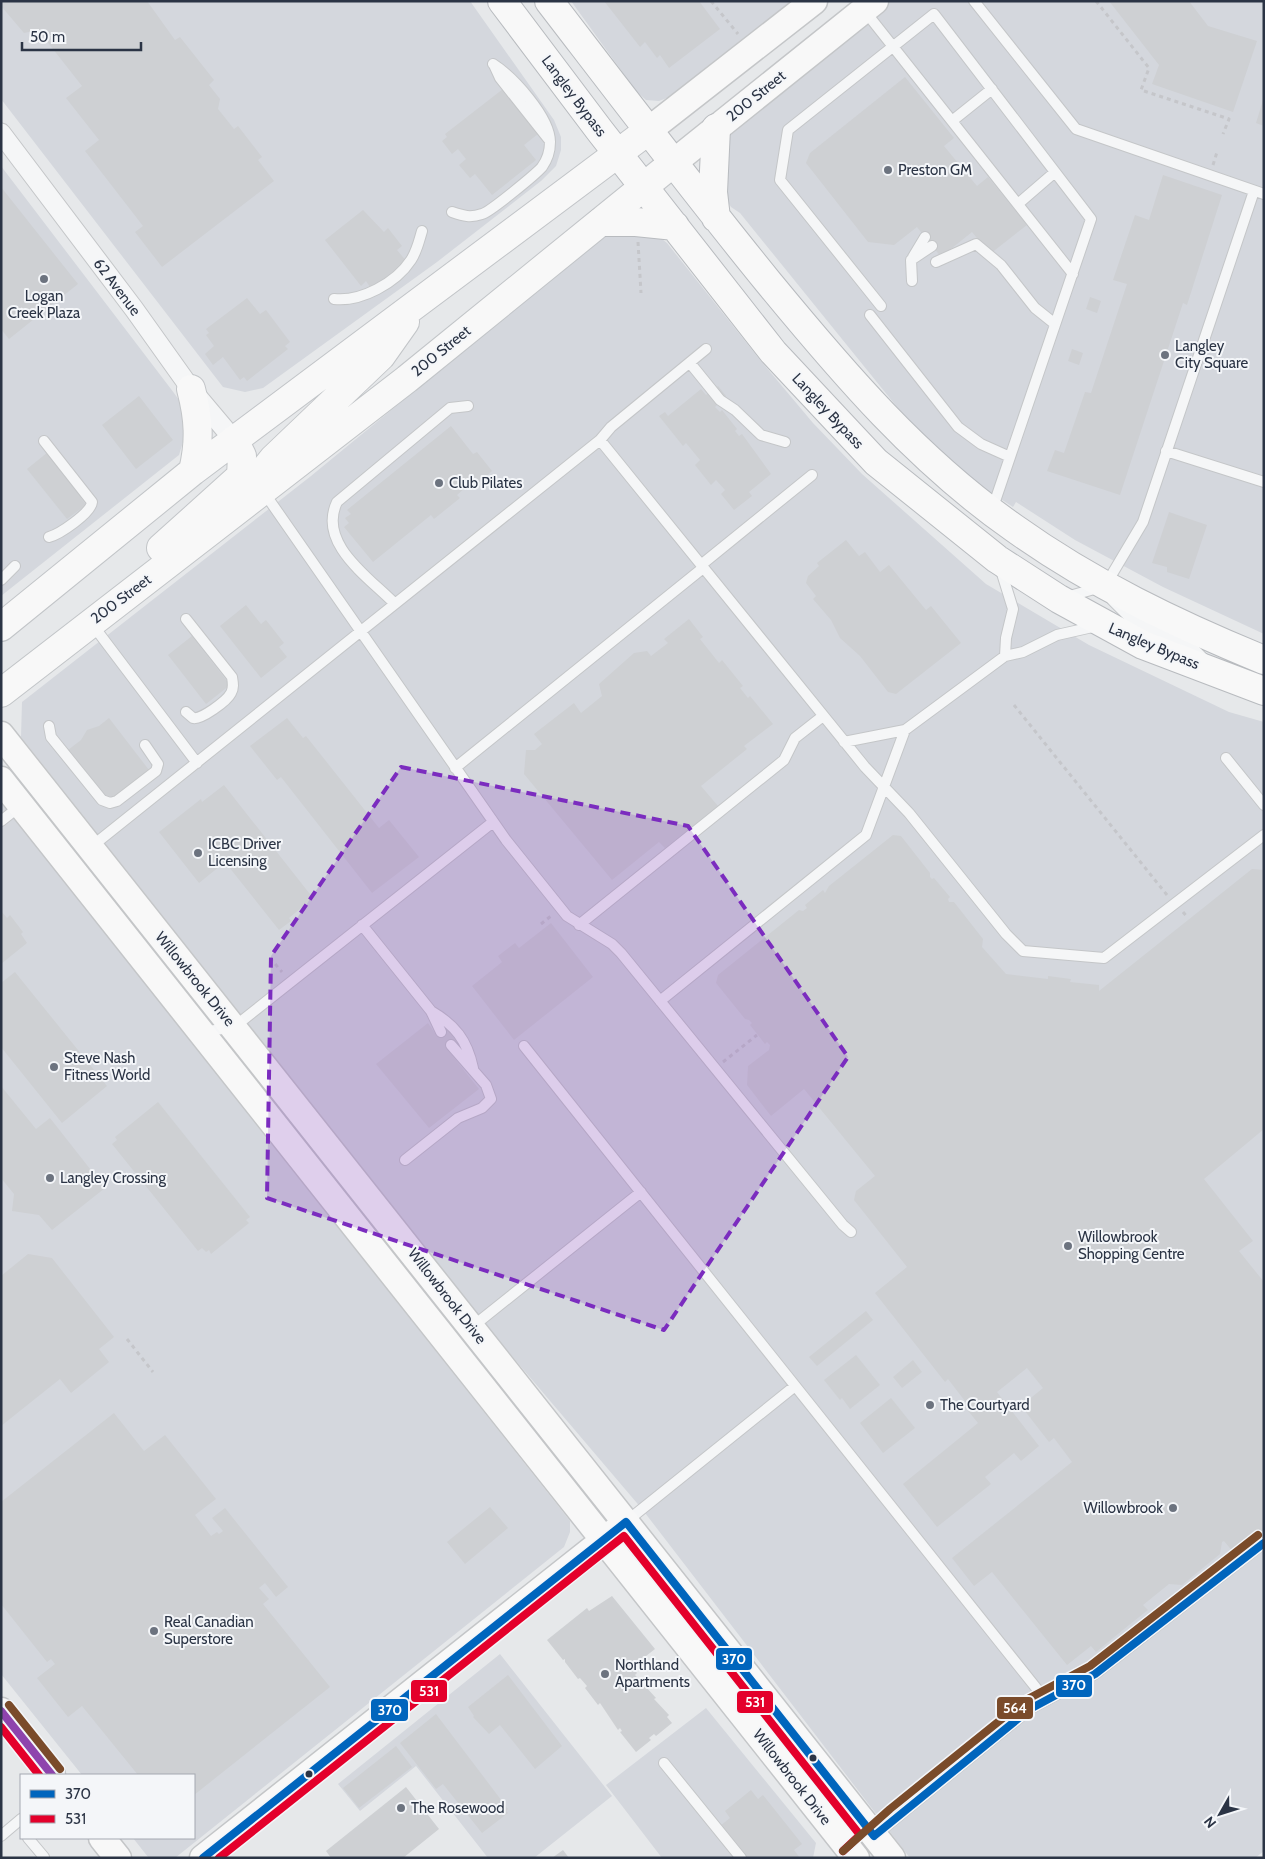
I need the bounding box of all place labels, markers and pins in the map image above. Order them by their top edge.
place label: Preston GM [898,161,972,179]
marker: Preston GM [882,164,894,176]
marker: Logan Creek Plaza [38,273,50,285]
place label: Logan Creek Plaza [8,287,81,322]
place label: Langley City Square [1175,337,1249,372]
marker: Langley City Square [1159,349,1171,361]
place label: Club Pilates [449,474,522,492]
marker: Club Pilates [433,477,445,489]
place label: ICBC Driver Licensing [208,835,281,870]
marker: ICBC Driver Licensing [192,847,204,859]
place label: Steve Nash Fitness World [64,1049,150,1084]
marker: Steve Nash Fitness World [48,1061,60,1073]
place label: Langley Crossing [60,1169,167,1187]
marker: Langley Crossing [44,1172,56,1184]
place label: Willowbrook Shopping Centre [1078,1228,1185,1263]
marker: Willowbrook Shopping Centre [1062,1240,1074,1252]
place label: The Courtyard [940,1396,1030,1414]
marker: The Courtyard [924,1399,936,1411]
place label: Willowbrook [1084,1499,1163,1517]
marker: Willowbrook [1167,1502,1179,1514]
place label: Real Canadian Superstore [164,1613,254,1648]
marker: Real Canadian Superstore [148,1625,160,1637]
place label: Northland Apartments [615,1656,690,1691]
marker: Northland Apartments [599,1668,611,1680]
unlabelled marker [808,1753,818,1763]
unlabelled marker [304,1769,314,1779]
place label: The Rosewood [411,1799,505,1817]
marker: The Rosewood [395,1802,407,1814]

